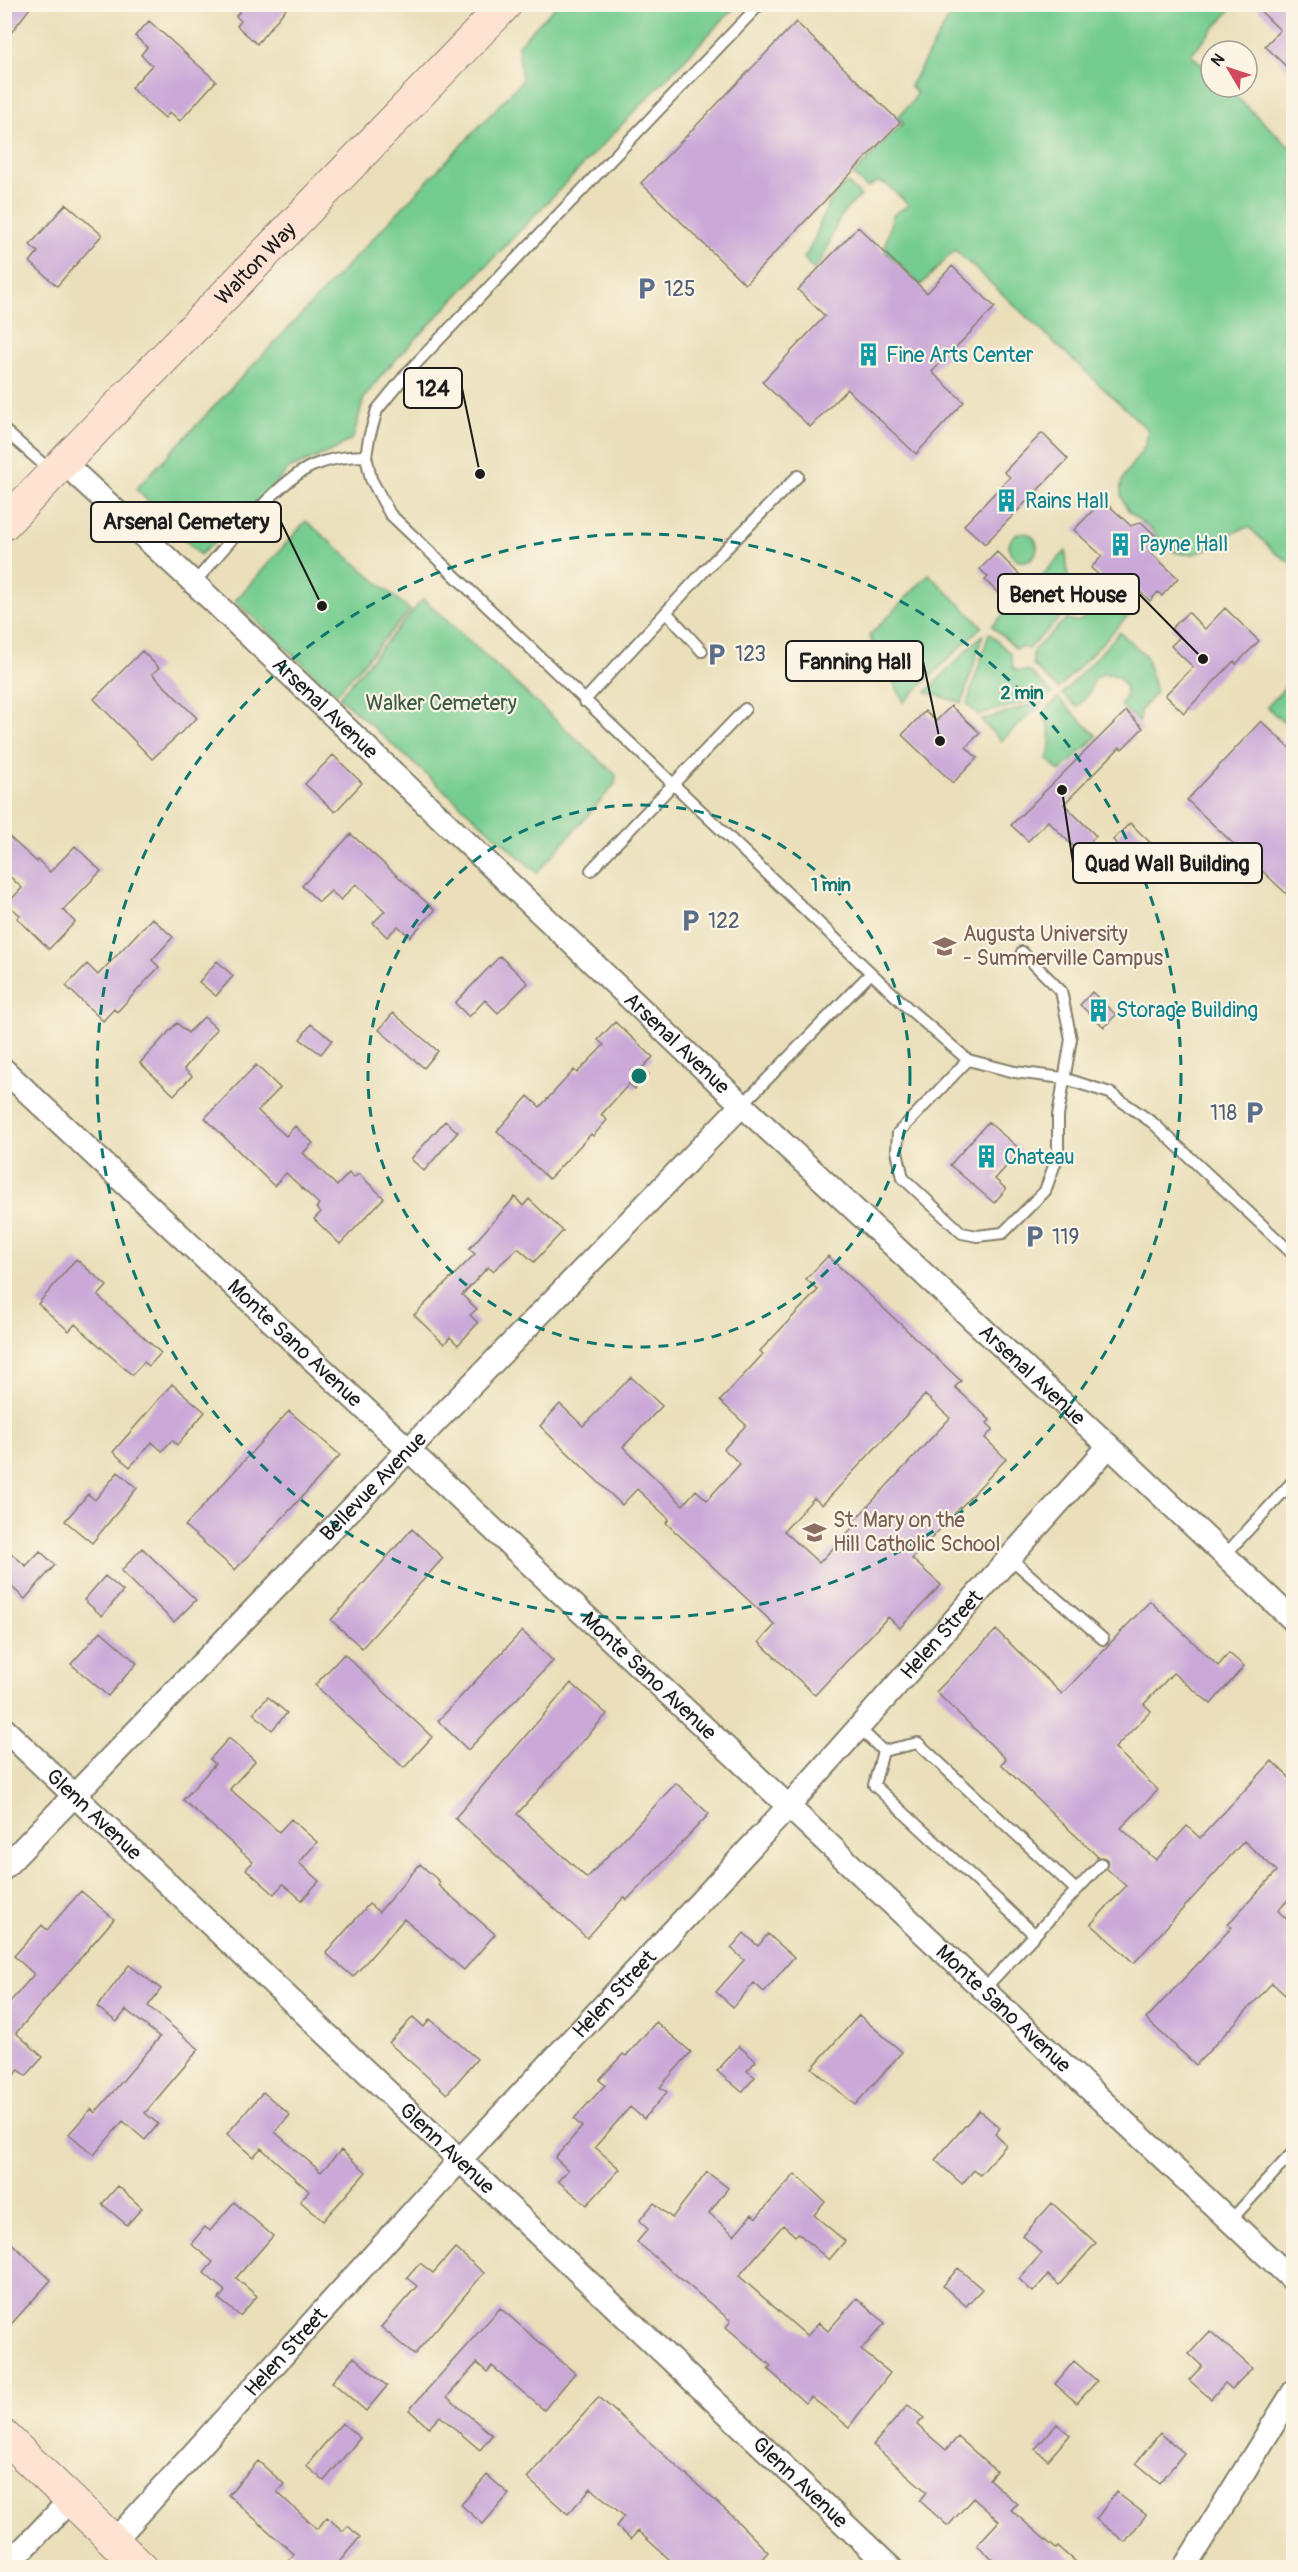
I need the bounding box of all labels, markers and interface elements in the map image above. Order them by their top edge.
north arrow [1199,39,1259,99]
text: N [1207,50,1229,71]
street label: Walton Way [209,217,302,311]
parking icon: 125 [633,276,659,302]
place label: 125 [664,276,695,303]
building icon: Fine Arts Center [855,342,881,368]
place label: Fine Arts Center [886,342,1034,369]
callout: 124 [404,368,462,408]
text: 124 [416,375,450,403]
building icon: Rains Hall [994,488,1020,514]
place label: Rains Hall [1025,488,1109,515]
callout: Arsenal Cemetery [91,502,281,542]
text: Arsenal Cemetery [103,508,270,536]
building icon: Payne Hall [1108,531,1134,557]
place label: Payne Hall [1139,531,1228,558]
callout: Benet House [998,574,1139,614]
text: Benet House [1009,581,1128,609]
parking icon: 123 [704,641,730,667]
place label: 123 [735,641,766,668]
callout: Fanning Hall [786,641,923,681]
text: Fanning Hall [798,648,912,676]
street label: Arsenal Avenue [266,651,384,765]
text: 2 min [1000,682,1044,705]
park label: Walker Cemetery [365,690,517,717]
callout: Quad Wall Building [1073,843,1262,883]
text: Quad Wall Building [1084,850,1250,878]
text: 1 min [811,874,851,897]
parking icon: 122 [677,908,703,934]
place label: 122 [708,908,740,935]
place label: Augusta University - Summerville Campus [963,921,1164,972]
school or university icon: Augusta University - Summerville Campus [932,933,958,959]
street label: Arsenal Avenue [618,987,736,1101]
building icon: Storage Building [1085,997,1111,1023]
place label: Storage Building [1116,997,1258,1024]
centre of rings [629,1066,649,1086]
place label: 118 [1210,1100,1237,1127]
parking icon: 118 [1242,1100,1268,1126]
building icon: Chateau [973,1144,999,1170]
place label: Chateau [1004,1144,1075,1171]
parking icon: 119 [1021,1224,1047,1250]
place label: 119 [1052,1224,1079,1251]
street label: Monte Sano Avenue [221,1274,368,1414]
street label: Arsenal Avenue [973,1319,1092,1432]
street label: Bellevue Avenue [314,1426,433,1547]
place label: St. Mary on the Hill Catholic School [833,1507,1001,1558]
school or university icon: St. Mary on the Hill Catholic School [802,1519,828,1545]
street label: Helen Street [895,1584,989,1685]
street label: Monte Sano Avenue [576,1606,723,1746]
street label: Glenn Avenue [40,1763,148,1867]
street label: Monte Sano Avenue [930,1939,1077,2079]
street label: Helen Street [567,1944,663,2044]
street label: Glenn Avenue [393,2097,501,2201]
street label: Helen Street [239,2302,334,2403]
street label: Glenn Avenue [746,2431,854,2535]

